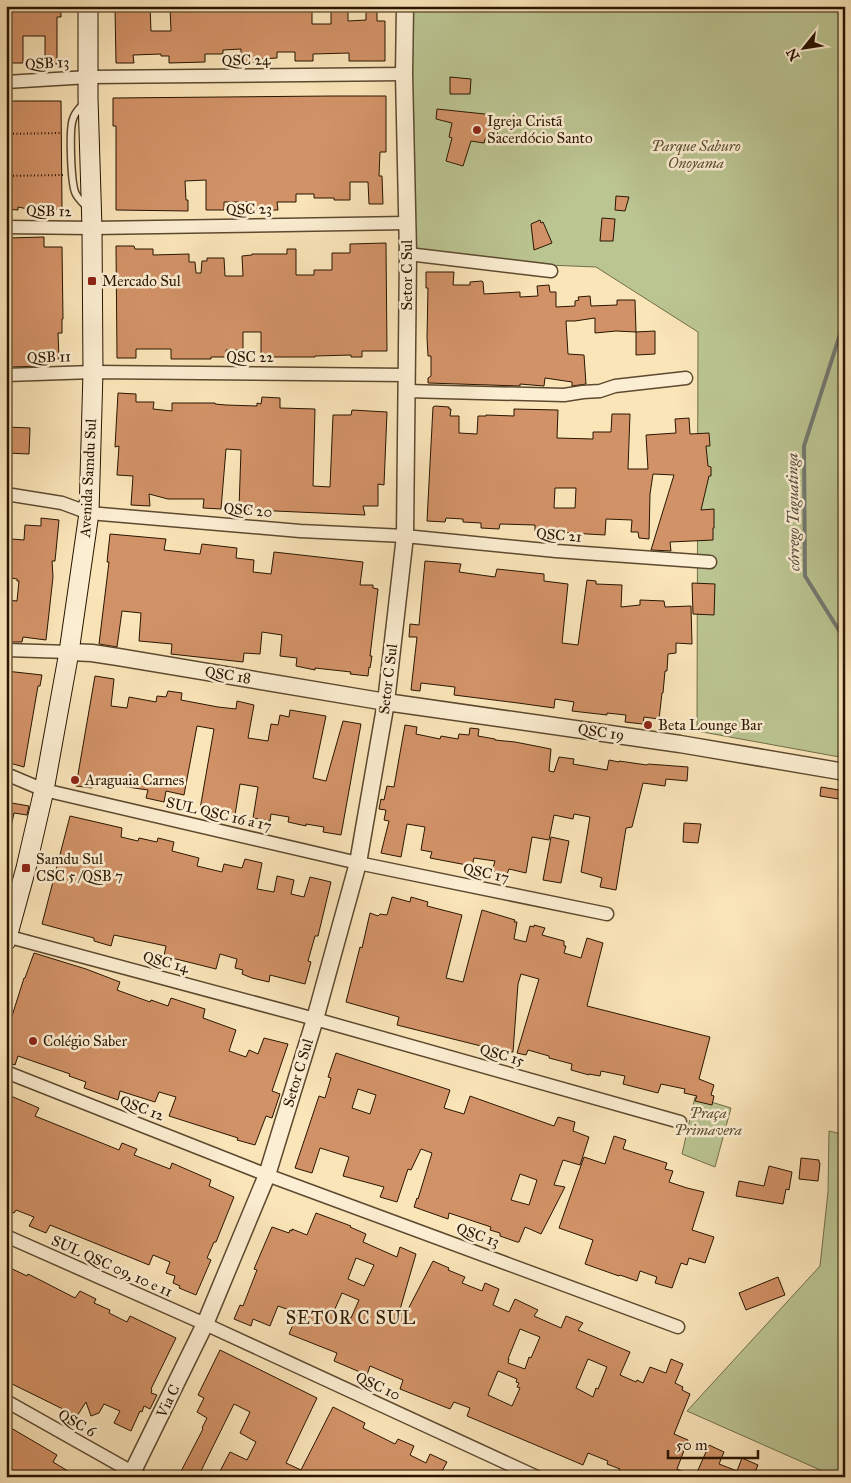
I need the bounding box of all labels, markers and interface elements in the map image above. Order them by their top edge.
north arrow [778,22,828,72]
text: N [783,45,804,64]
street label: QSC 24 [222,51,271,69]
street label: QSB 13 [24,53,70,73]
place label: Igreja Cristã Sacerdócio Santo [487,112,593,147]
marker: Igreja Cristã Sacerdócio Santo [471,124,483,136]
park label: Parque Saburo Onoyama [651,137,741,172]
street label: QSC 23 [226,200,272,218]
street label: QSB 12 [26,202,73,220]
street label: Setor C Sul [398,239,416,310]
place label: Mercado Sul [102,272,182,290]
marker: Mercado Sul [86,275,98,287]
street label: QSB 11 [27,347,71,367]
street label: QSC 22 [226,348,274,366]
street label: Avenida Samdu Sul [76,417,100,539]
water label: córrego Taguatinga [782,452,804,571]
street label: QSC 20 [223,499,273,521]
street label: QSC 21 [535,524,583,546]
street label: Setor C Sul [375,642,401,715]
street label: QSC 18 [204,662,252,688]
place label: Beta Lounge Bar [658,716,763,734]
marker: Beta Lounge Bar [642,719,654,731]
street label: QSC 19 [577,720,625,744]
place label: Araguaia Carnes [84,771,184,789]
marker: Araguaia Carnes [69,774,81,786]
street label: SUL QSC 16 a 17 [164,793,274,835]
place label: Samdu Sul CSC 5 /QSB 7 [36,850,123,885]
street label: QSC 17 [461,859,511,887]
marker: Samdu Sul CSC 5 /QSB 7 [20,862,32,874]
street label: QSC 14 [141,947,192,977]
place label: Colégio Saber [43,1032,128,1050]
marker: Colégio Saber [27,1035,39,1047]
street label: Setor C Sul [279,1036,317,1109]
street label: QSC 15 [478,1040,526,1070]
street label: QSC 12 [117,1091,167,1125]
park label: Praça Primavera [674,1104,742,1139]
street label: QSC 13 [454,1219,502,1251]
street label: SUL QSC 09, 10 e 11 [49,1231,175,1301]
district label: SETOR C SUL [286,1307,416,1329]
street label: QSC 10 [353,1368,403,1404]
street label: Via C [152,1382,184,1421]
street label: QSC 6 [55,1405,100,1441]
scale bar [668,1428,758,1460]
text: 50 m [676,1436,708,1454]

